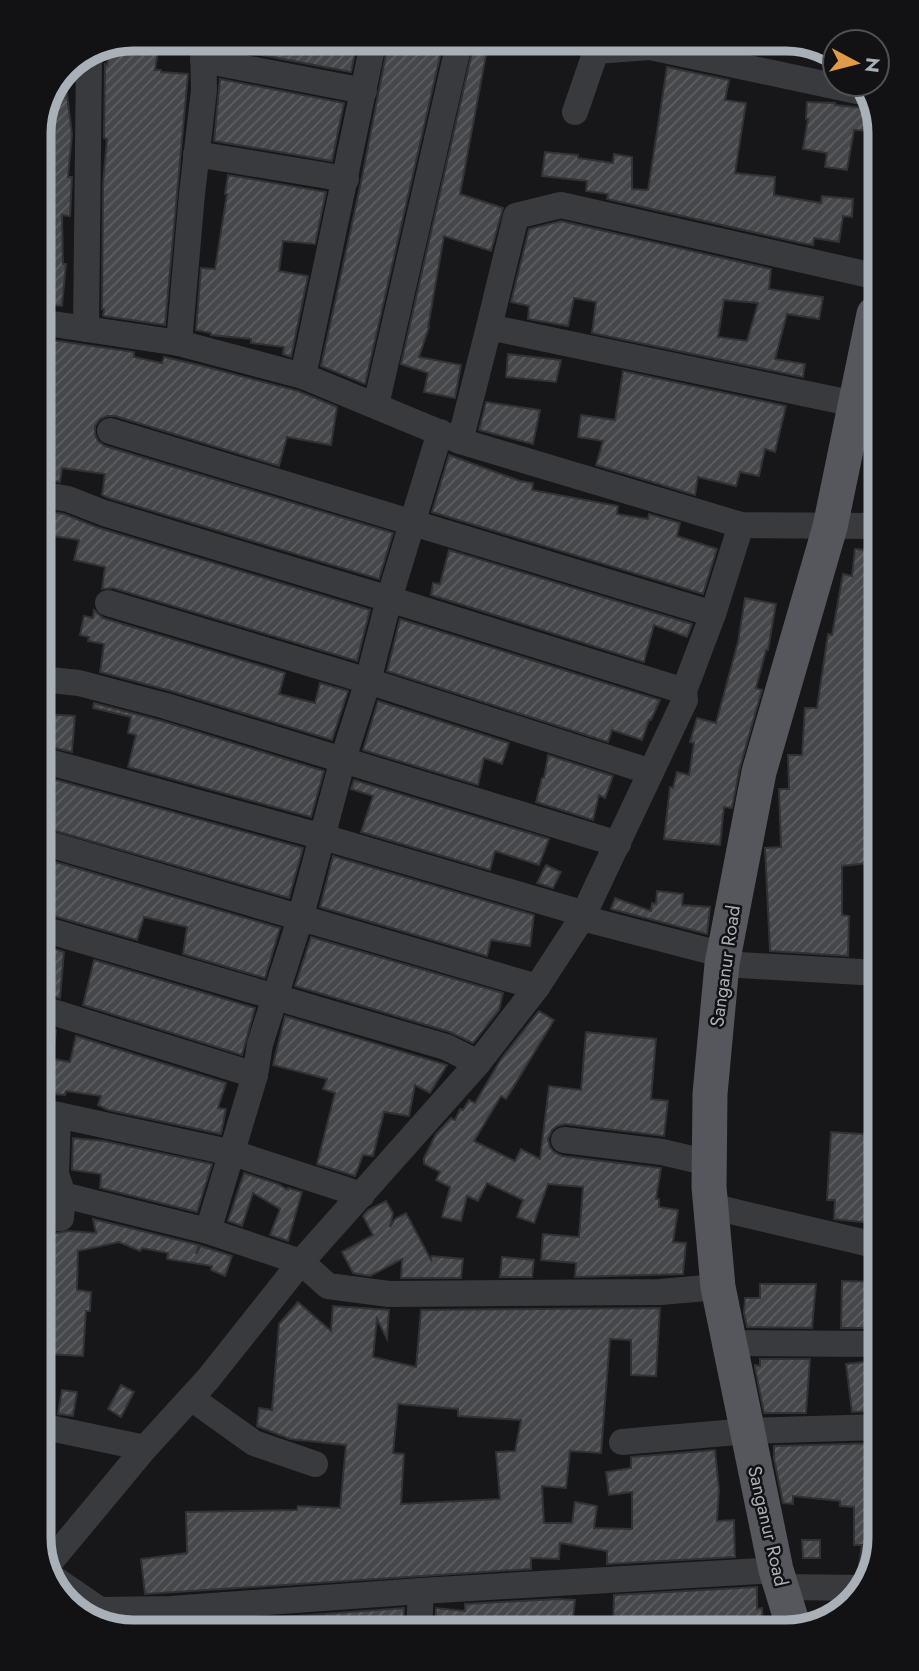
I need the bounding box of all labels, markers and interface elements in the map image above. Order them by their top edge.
north arrow [821,28,891,98]
text: N [858,56,887,74]
street label: Sanganur Road [703,903,747,1029]
street label: Sanganur Road [741,1463,795,1589]

